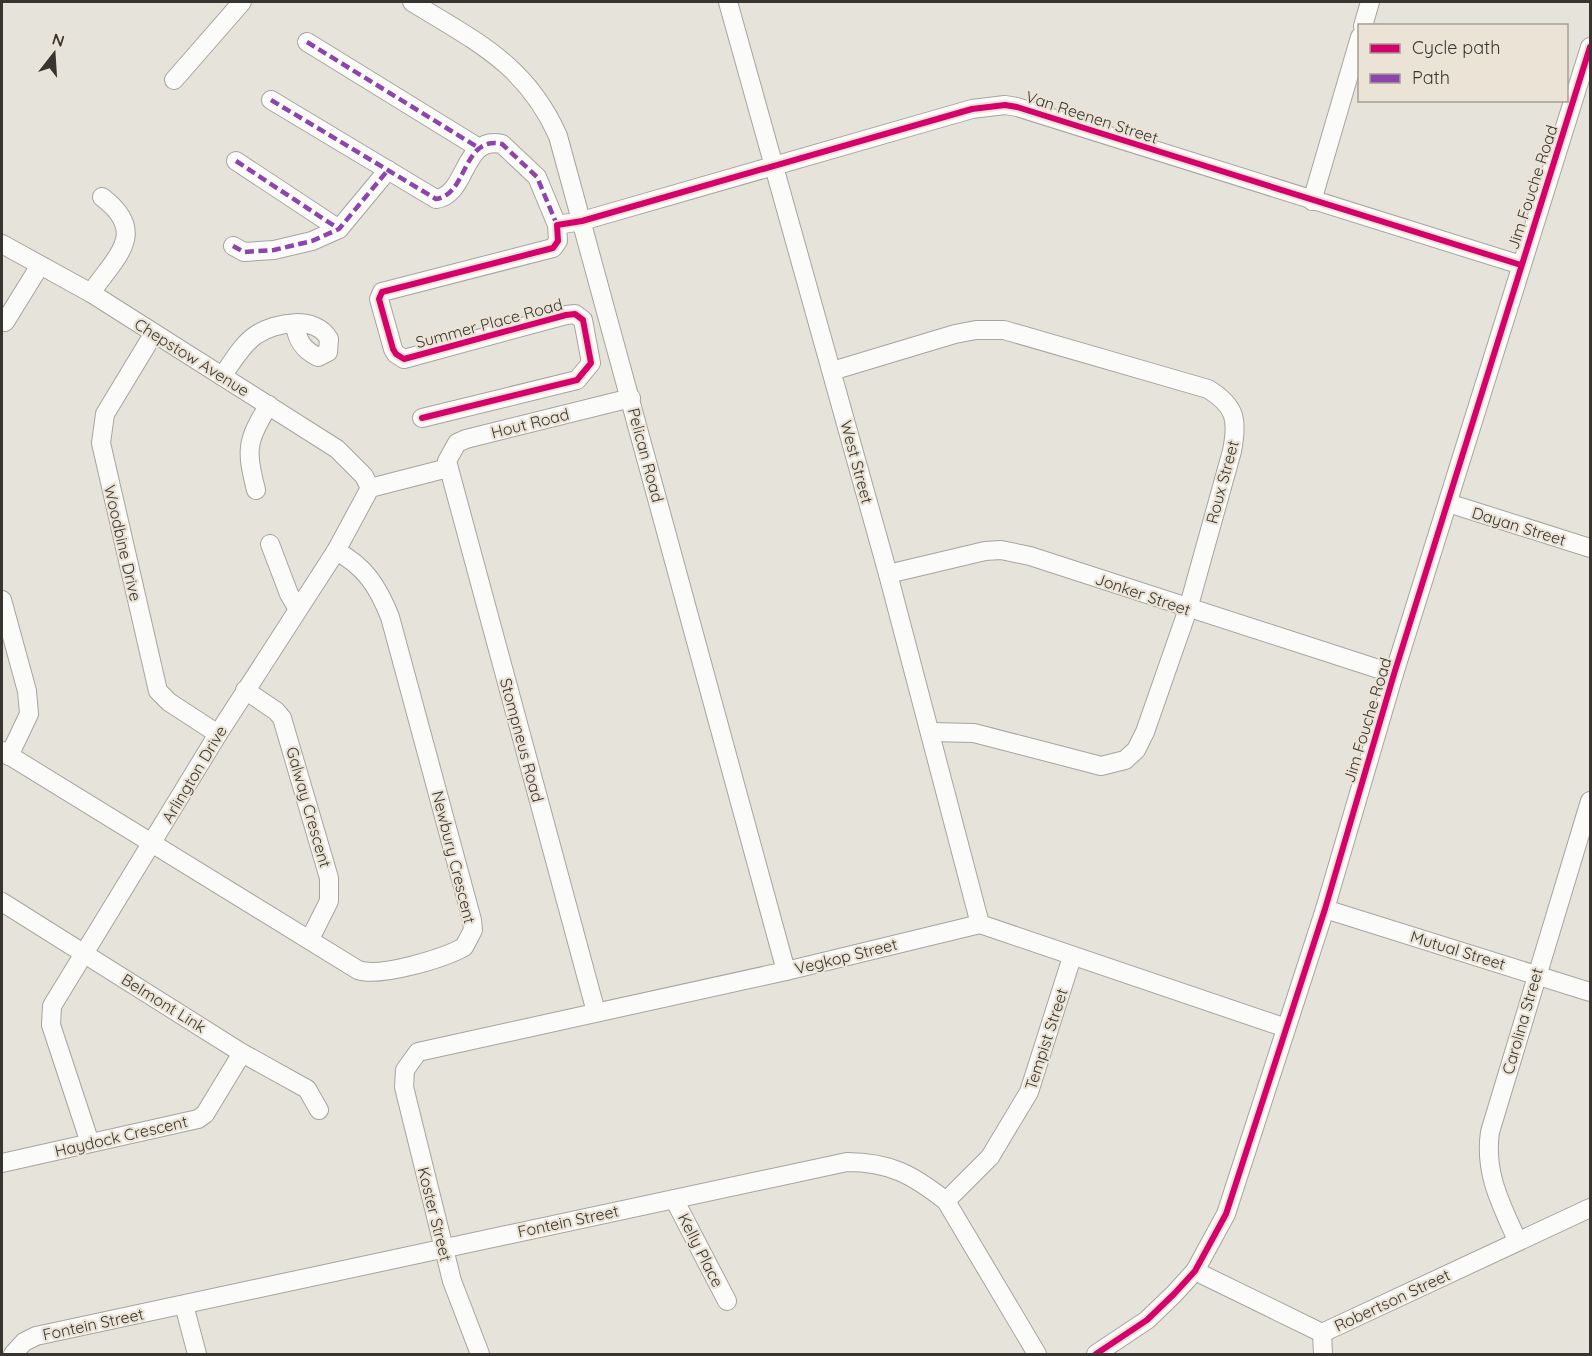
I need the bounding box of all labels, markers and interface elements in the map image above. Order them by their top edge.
north arrow [24,24,84,84]
legend [1358,24,1568,102]
text: N [50,28,67,51]
text: Cycle path [1412,36,1500,59]
text: Path [1412,66,1450,89]
street label: Van Reenen Street [1023,86,1161,148]
street label: Jim Fouche Road [1502,122,1562,252]
street label: Summer Place Road [413,294,565,352]
street label: Chepstow Avenue [131,314,253,400]
street label: Hout Road [489,404,571,442]
street label: Pelican Road [624,406,668,504]
street label: West Street [836,418,878,506]
street label: Roux Street [1201,438,1243,526]
street label: Woodbine Drive [100,483,146,603]
street label: Dayan Street [1470,502,1568,550]
street label: Jonker Street [1093,568,1193,620]
street label: Jim Fouche Road [1338,655,1396,785]
street label: Stompneus Road [496,676,548,804]
street label: Arlington Drive [157,722,231,826]
street label: Galway Crescent [282,744,336,870]
street label: Newbury Crescent [428,789,480,925]
street label: Mutual Street [1408,926,1508,974]
street label: Vegkop Street [793,934,899,978]
street label: Carolina Street [1497,965,1547,1077]
street label: Belmont Link [118,969,210,1037]
street label: Tempist Street [1020,986,1072,1092]
street label: Haydock Crescent [53,1111,189,1161]
street label: Koster Street [414,1165,456,1263]
street label: Fontein Street [516,1201,620,1241]
street label: Kelly Place [674,1210,728,1290]
street label: Robertson Street [1331,1264,1453,1336]
street label: Fontein Street [41,1304,145,1344]

